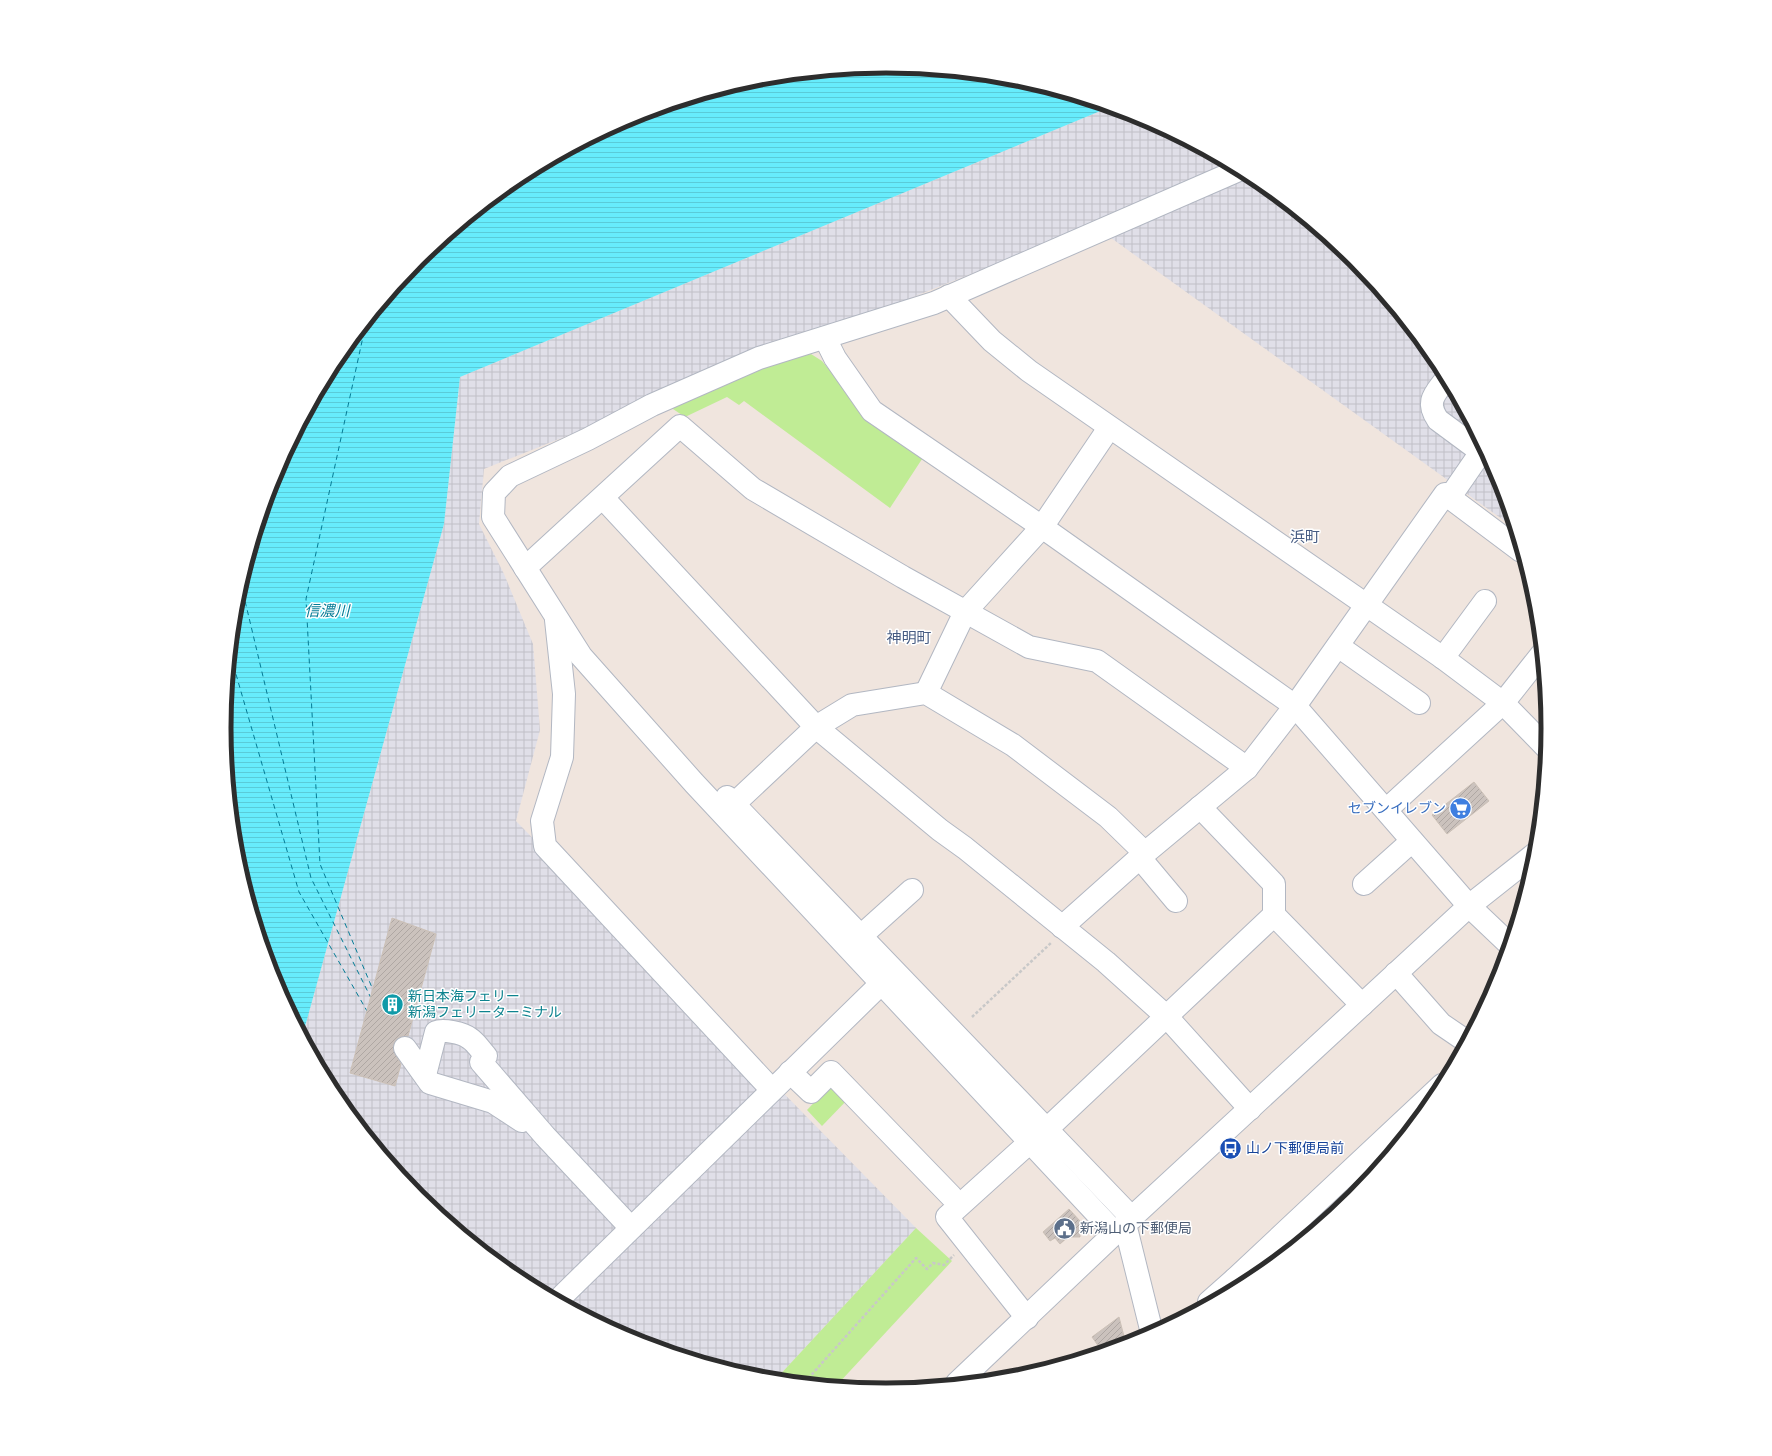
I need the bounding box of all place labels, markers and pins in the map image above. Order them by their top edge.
supermarket icon: セブンイレブン [1448,795,1474,821]
place label: セブンイレブン [1348,798,1446,818]
place label: 新日本海フェリー 新潟フェリーターミナル [408,986,562,1022]
building icon: 新日本海フェリー 新潟フェリーターミナル [380,991,406,1017]
bus stop icon: 山ノ下郵便局前 [1217,1135,1243,1161]
place label: 山ノ下郵便局前 [1246,1138,1344,1158]
public building icon: 新潟山の下郵便局 [1051,1215,1077,1241]
place label: 新潟山の下郵便局 [1080,1218,1192,1238]

